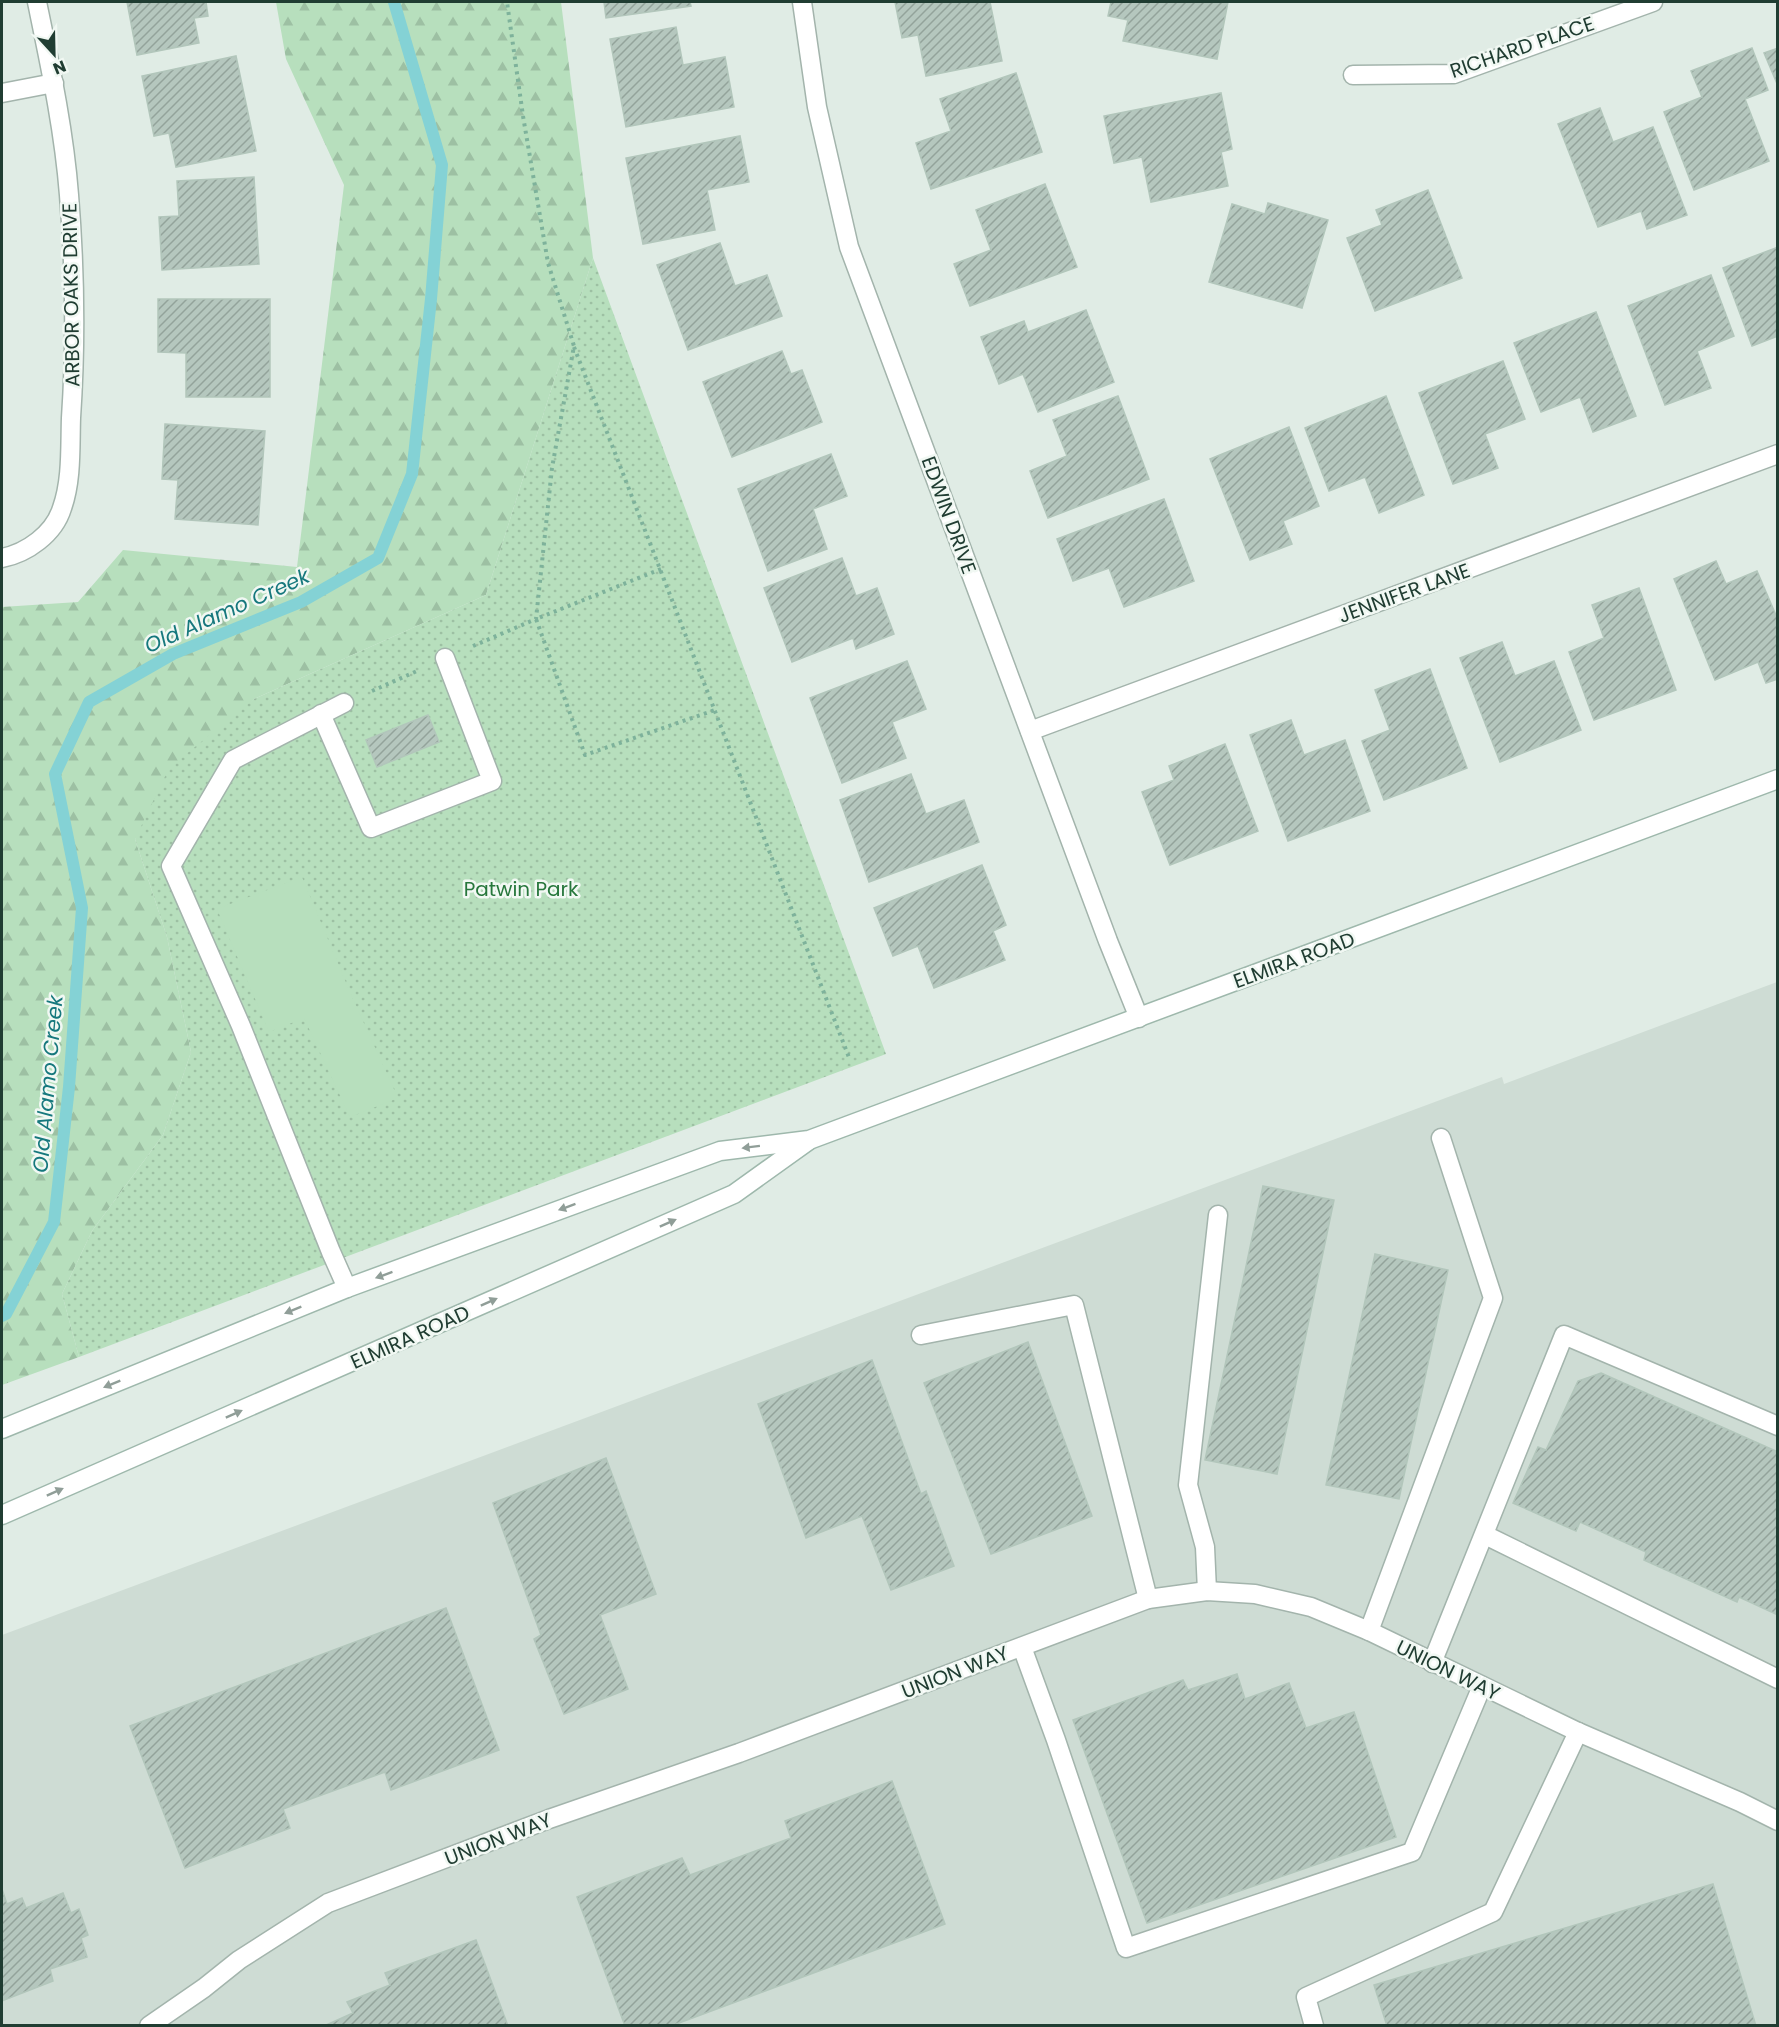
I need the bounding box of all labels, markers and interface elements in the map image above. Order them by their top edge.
street label: RICHARD PLACE [1446,9,1598,85]
north arrow [24,24,84,84]
text: N [50,55,69,80]
street label: ARBOR OAKS DRIVE [55,203,87,387]
street label: EDWIN DRIVE [915,452,983,578]
street label: JENNIFER LANE [1334,556,1474,630]
water label: Old Alamo Creek [140,561,315,660]
park label: Patwin Park [464,875,579,903]
street label: ELMIRA ROAD [1229,925,1359,995]
water label: Old Alamo Creek [25,993,70,1174]
one-way arrow [742,1142,761,1152]
one-way arrow [558,1203,576,1213]
one-way arrow [659,1219,676,1228]
one-way arrow [375,1270,393,1280]
one-way arrow [481,1297,499,1307]
street label: ELMIRA ROAD [346,1298,474,1376]
one-way arrow [284,1306,302,1315]
one-way arrow [103,1379,121,1389]
one-way arrow [225,1409,243,1418]
one-way arrow [47,1487,65,1497]
street label: UNION WAY [1391,1633,1505,1707]
street label: UNION WAY [898,1639,1013,1705]
street label: UNION WAY [441,1806,556,1872]

